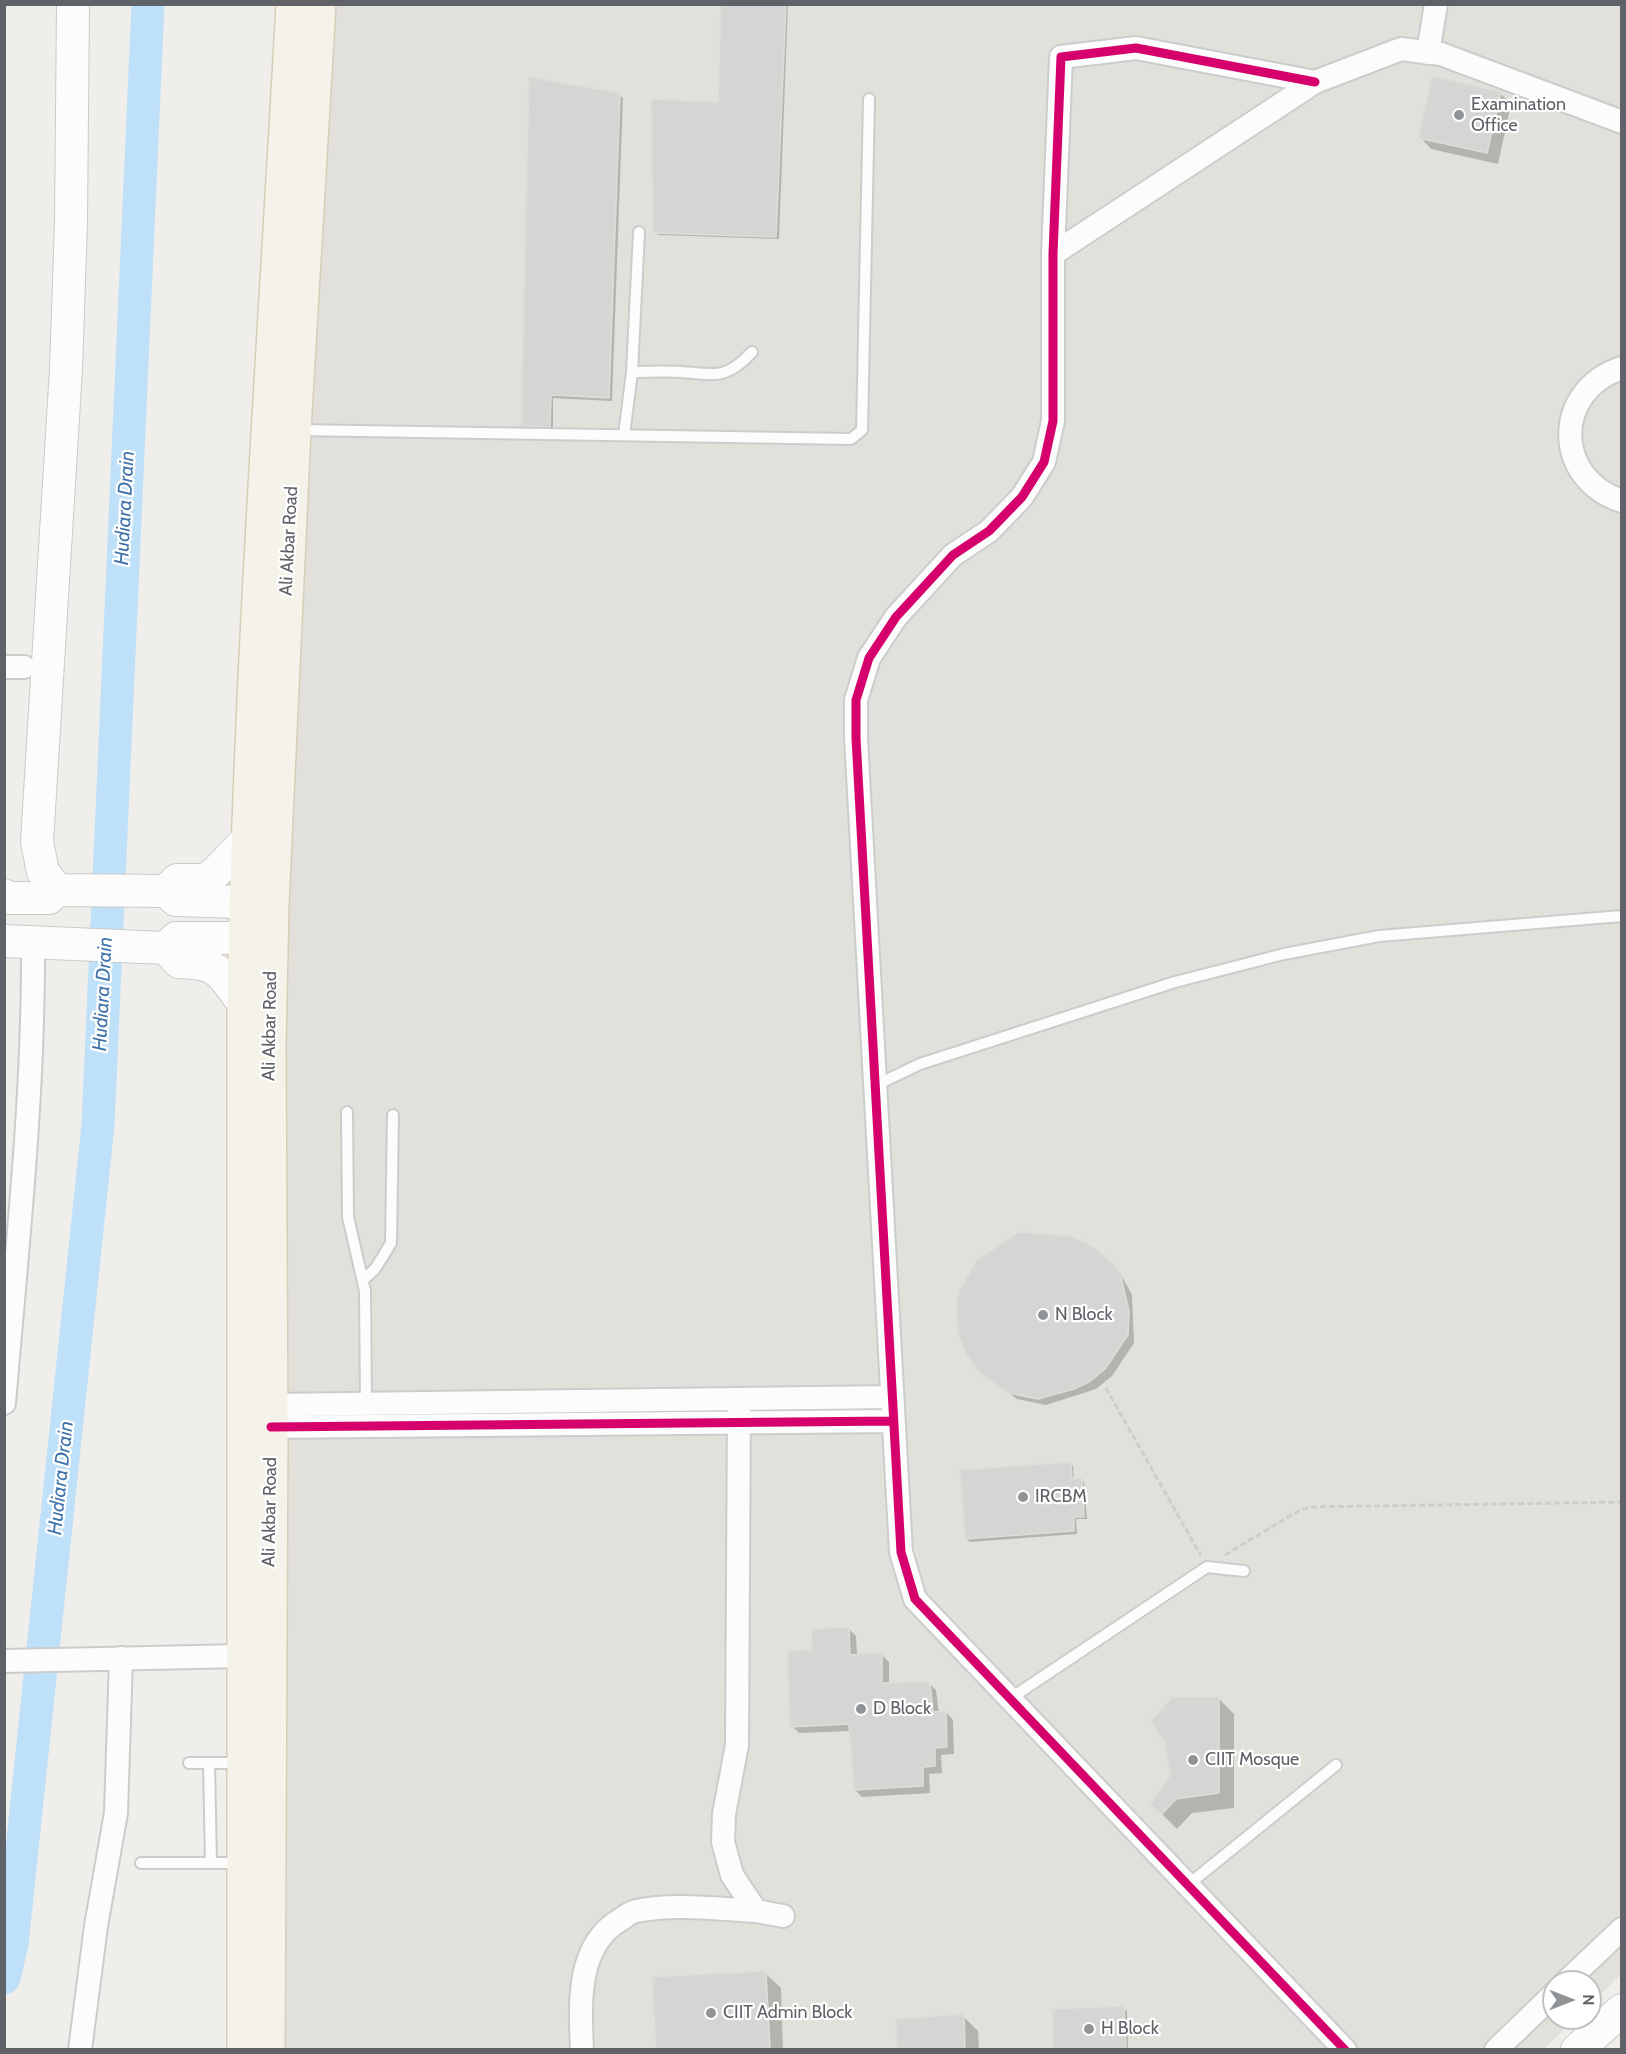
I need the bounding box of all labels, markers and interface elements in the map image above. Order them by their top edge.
place label: Examination Office [1471,94,1566,136]
marker: Examination Office [1452,108,1466,122]
water label: Hudiara Drain [110,450,140,566]
street label: Ali Akbar Road [275,486,303,596]
water label: Hudiara Drain [88,936,118,1052]
street label: Ali Akbar Road [258,971,282,1081]
place label: N Block [1055,1304,1113,1326]
marker: N Block [1036,1308,1050,1322]
water label: Hudiara Drain [43,1420,79,1536]
street label: Ali Akbar Road [258,1457,282,1567]
place label: IRCBM [1035,1486,1087,1508]
marker: IRCBM [1016,1490,1030,1504]
place label: D Block [873,1698,931,1720]
marker: D Block [854,1702,868,1716]
place label: CIIT Mosque [1205,1749,1299,1771]
marker: CIIT Mosque [1186,1753,1200,1767]
north arrow [1542,1970,1602,2030]
text: N [1579,1994,1598,2006]
place label: CIIT Admin Block [723,2002,852,2024]
marker: CIIT Admin Block [704,2006,718,2020]
place label: H Block [1101,2018,1159,2040]
marker: H Block [1082,2022,1096,2036]

